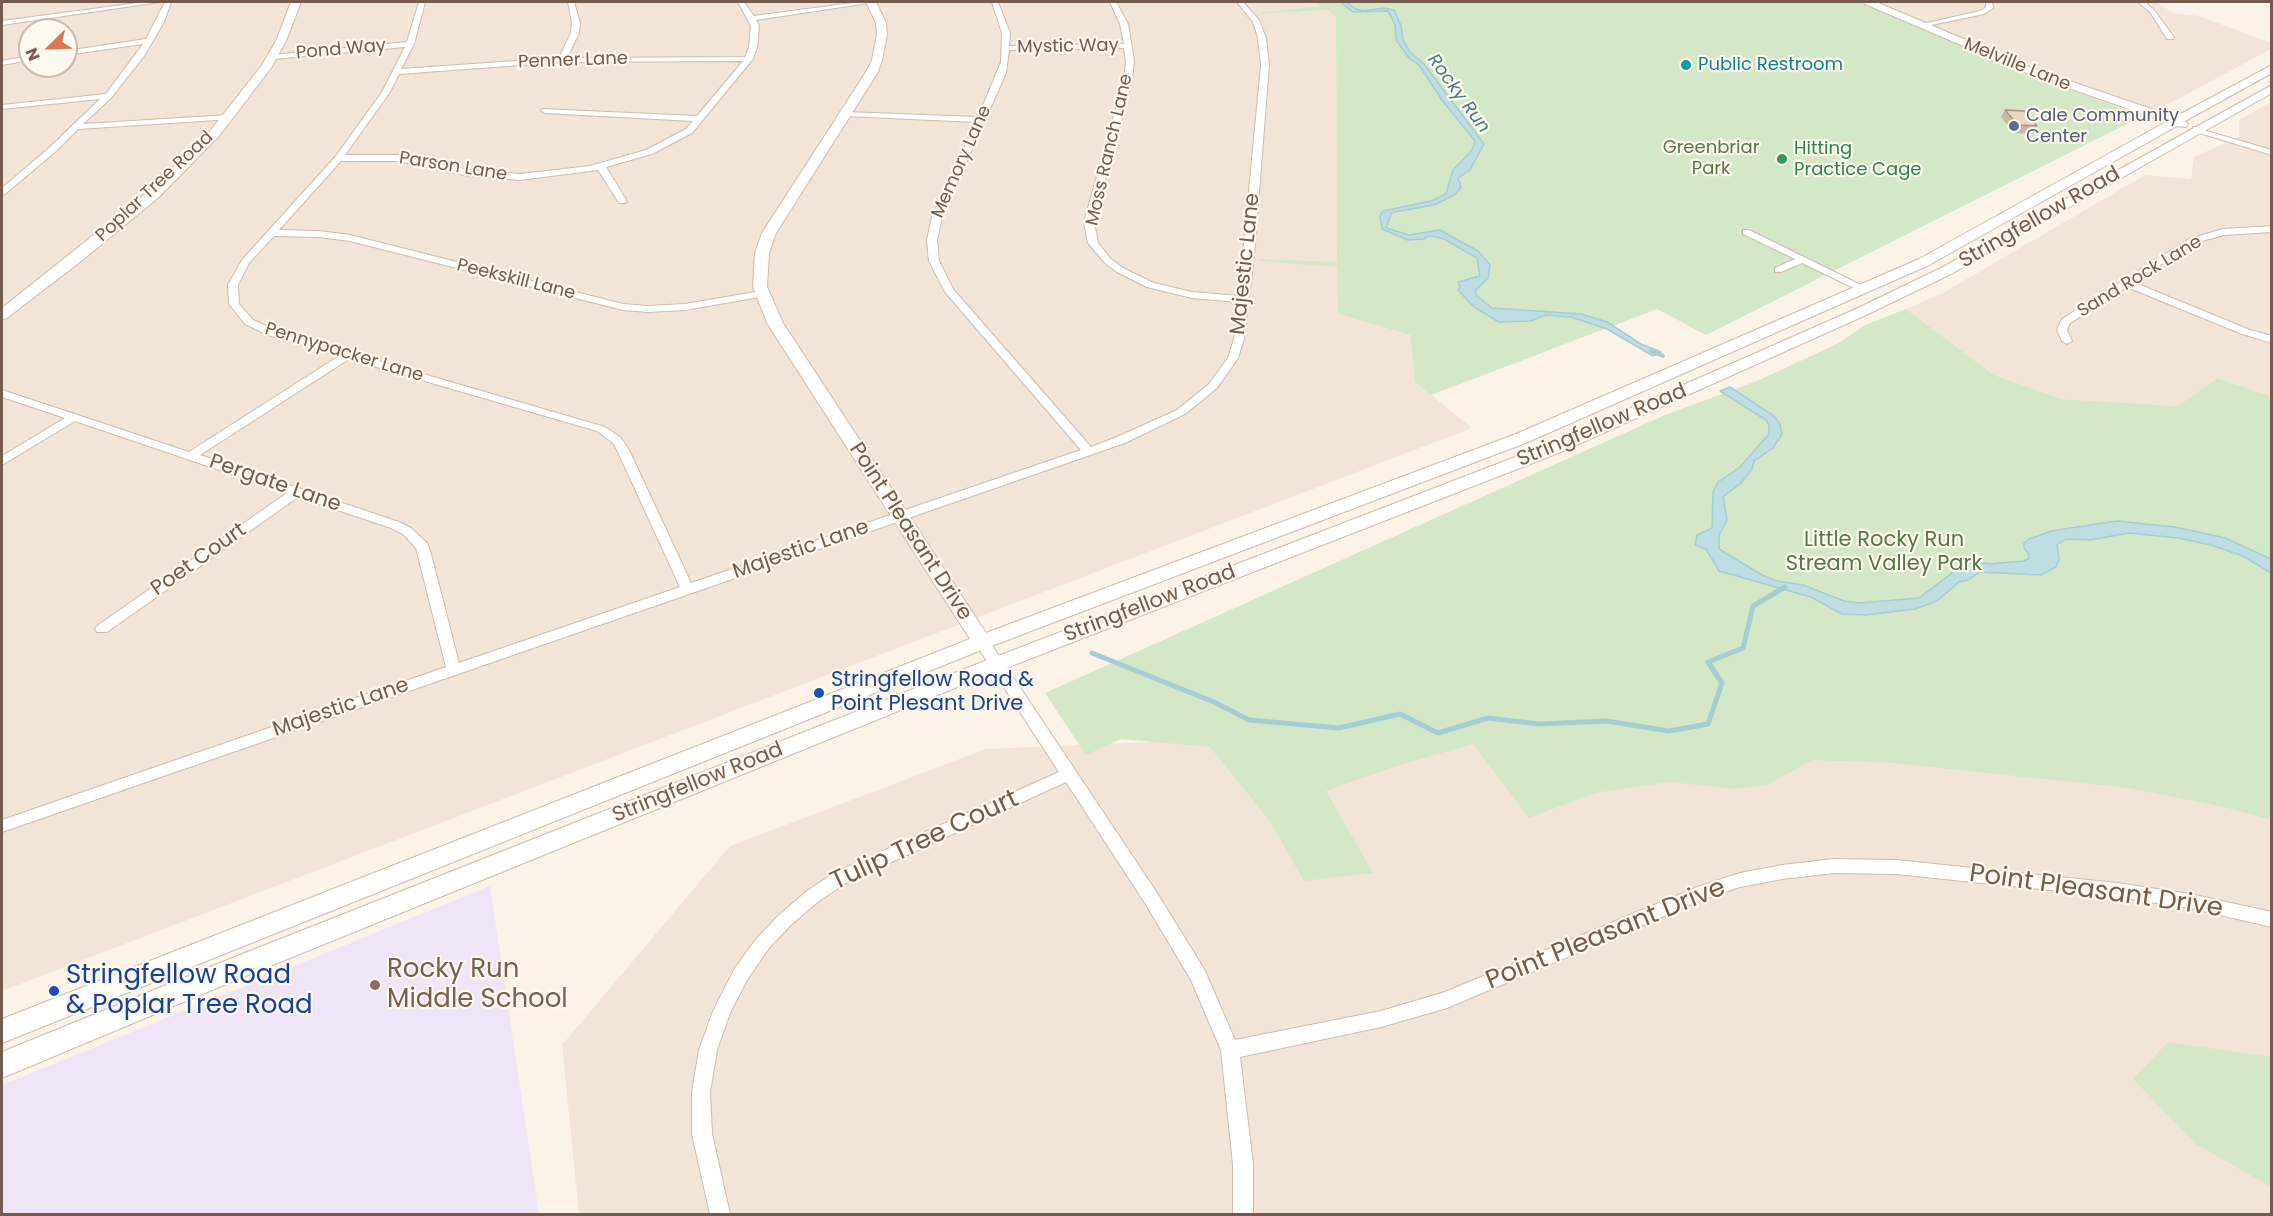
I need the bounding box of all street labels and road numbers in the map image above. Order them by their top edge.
street label: Melville Lane [1961,34,2073,96]
street label: Pond Way [295,35,387,65]
street label: Mystic Way [1017,35,1119,59]
street label: Penner Lane [518,48,628,74]
street label: Moss Ranch Lane [1082,72,1138,228]
street label: Memory Lane [928,102,996,222]
street label: Poplar Tree Road [92,127,218,247]
street label: Parson Lane [397,148,509,186]
street label: Stringfellow Road [1955,162,2125,274]
street label: Majestic Lane [1226,192,1266,336]
street label: Sand Rock Lane [2074,231,2206,323]
street label: Peekskill Lane [454,255,578,305]
street label: Pennypacker Lane [262,319,426,387]
street label: Stringfellow Road [1513,379,1691,473]
street label: Point Pleasant Drive [843,439,977,625]
street label: Pergate Lane [206,450,344,518]
street label: Majestic Lane [730,515,872,585]
street label: Poet Court [147,518,251,602]
street label: Stringfellow Road [1061,560,1239,648]
street label: Majestic Lane [270,673,412,743]
street label: Stringfellow Road [609,737,787,829]
street label: Tulip Tree Court [826,784,1024,898]
street label: Point Pleasant Drive [1967,859,2225,925]
street label: Point Pleasant Drive [1482,873,1730,997]

